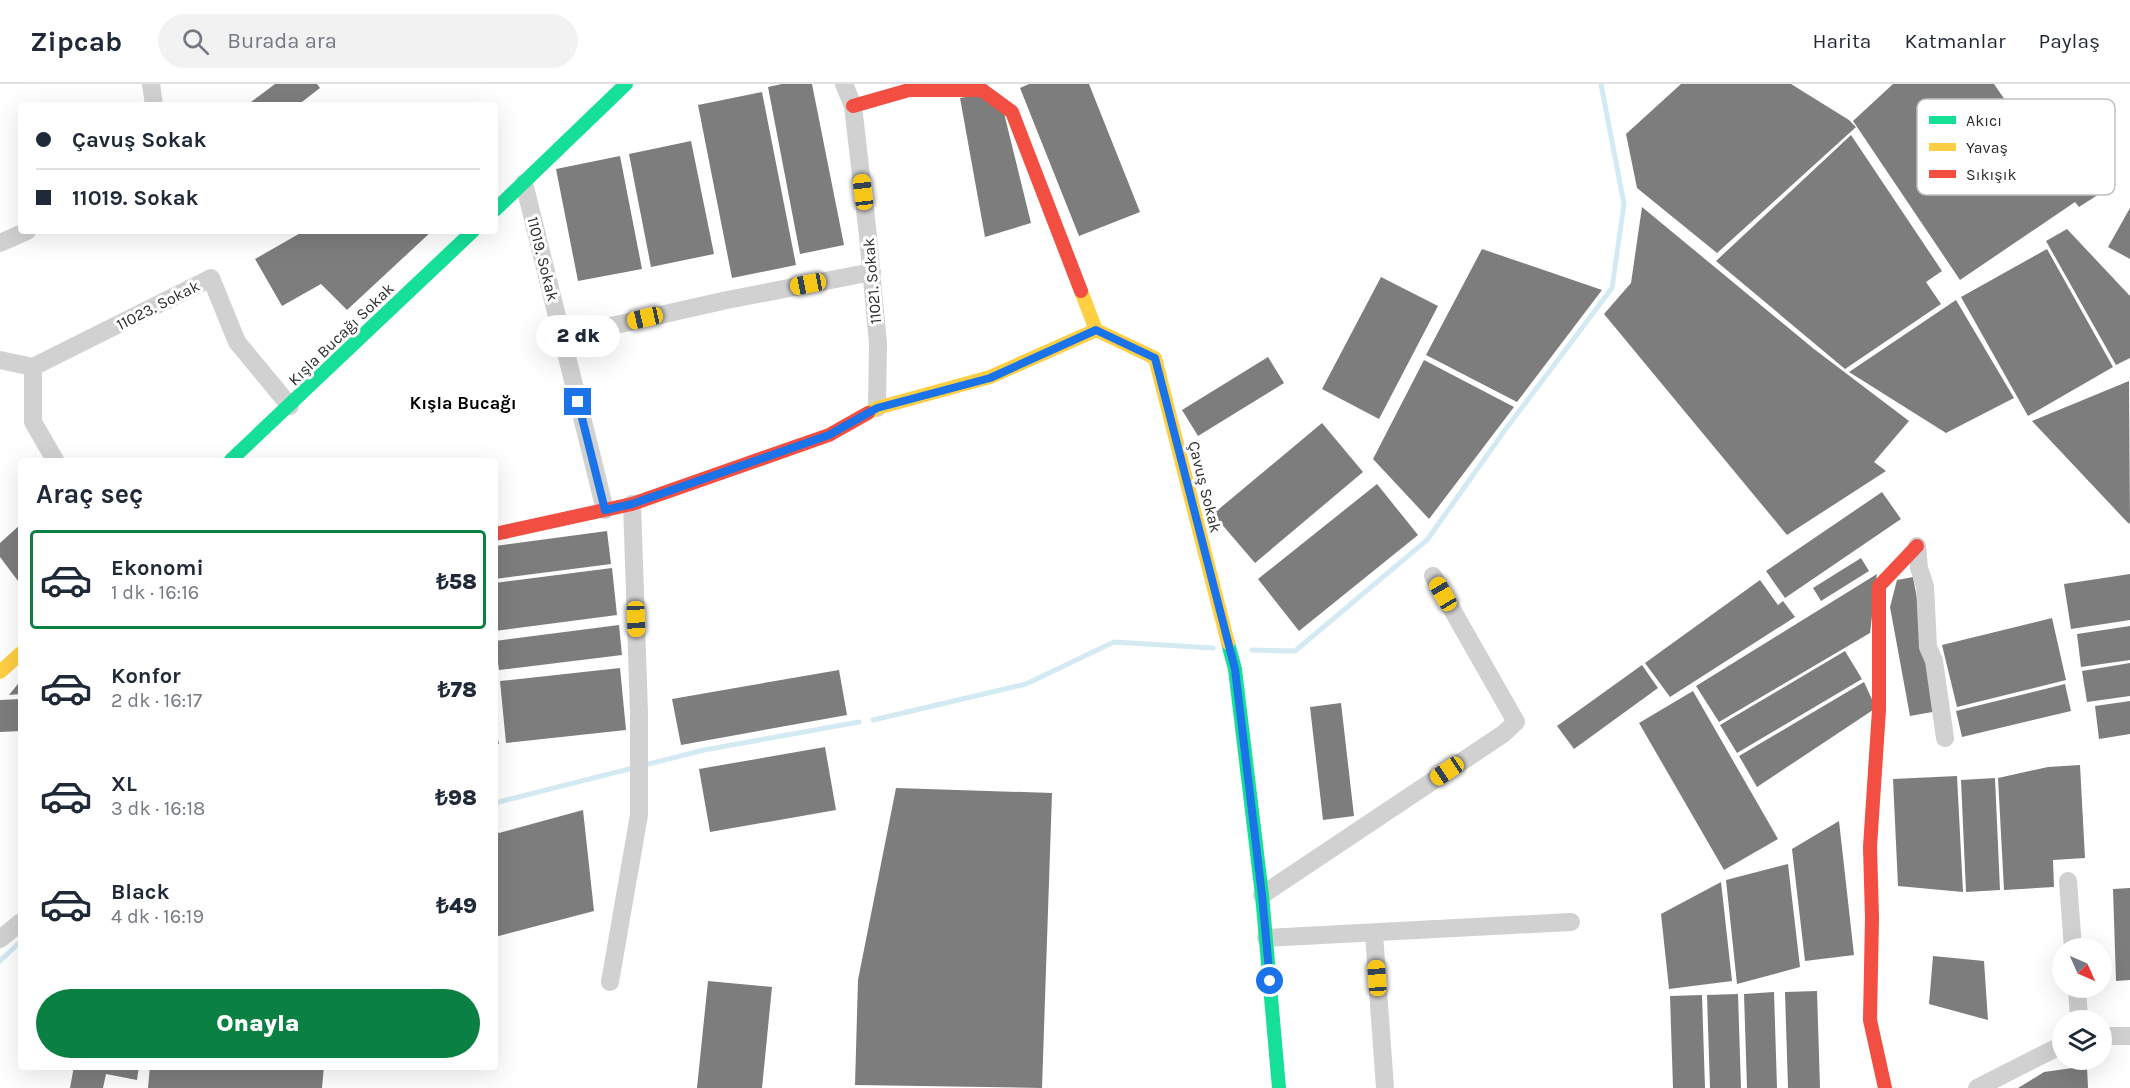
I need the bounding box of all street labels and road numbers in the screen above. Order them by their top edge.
street label: 11019. Sokak [523,215,563,303]
street label: 11021. Sokak [859,237,885,325]
street label: 11023. Sokak [113,276,203,334]
street label: Kışla Bucağı Sokak [284,279,398,389]
street label: Çavuş Sokak [1184,439,1226,535]

